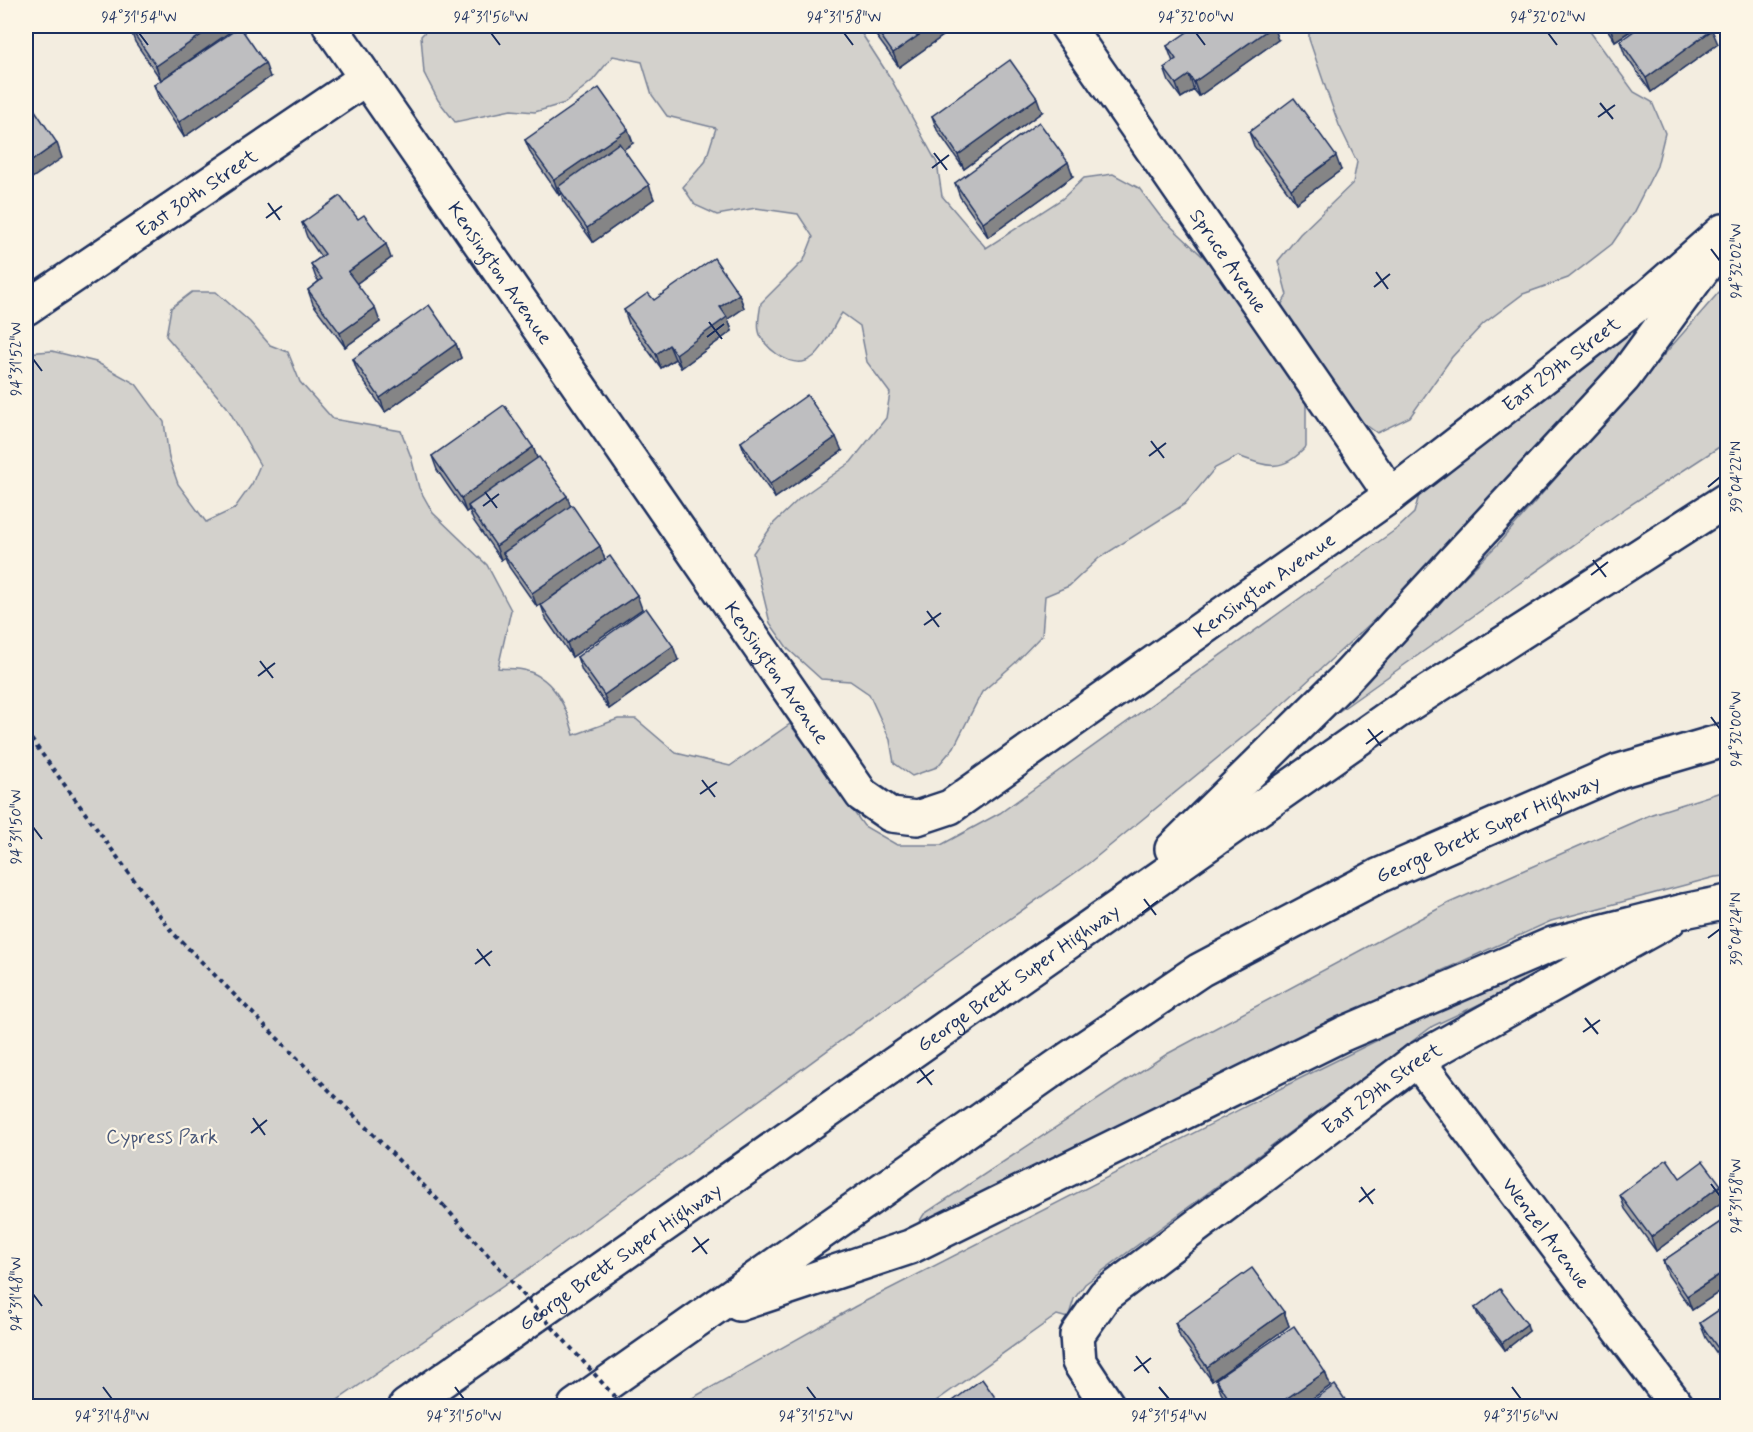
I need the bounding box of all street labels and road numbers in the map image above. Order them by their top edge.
street label: East 30th Street [132,143,264,244]
street label: Kensington Avenue [441,197,558,350]
street label: Spruce Avenue [1182,204,1273,319]
street label: East 29th Street [1497,311,1626,419]
street label: Kensington Avenue [1189,526,1341,645]
street label: Kensington Avenue [717,597,835,750]
street label: George Brett Super Highway [1372,769,1605,890]
street label: George Brett Super Highway [912,898,1126,1059]
street label: East 29th Street [1317,1037,1447,1142]
street label: Wenzel Avenue [1495,1172,1596,1295]
street label: George Brett Super Highway [514,1177,727,1338]

